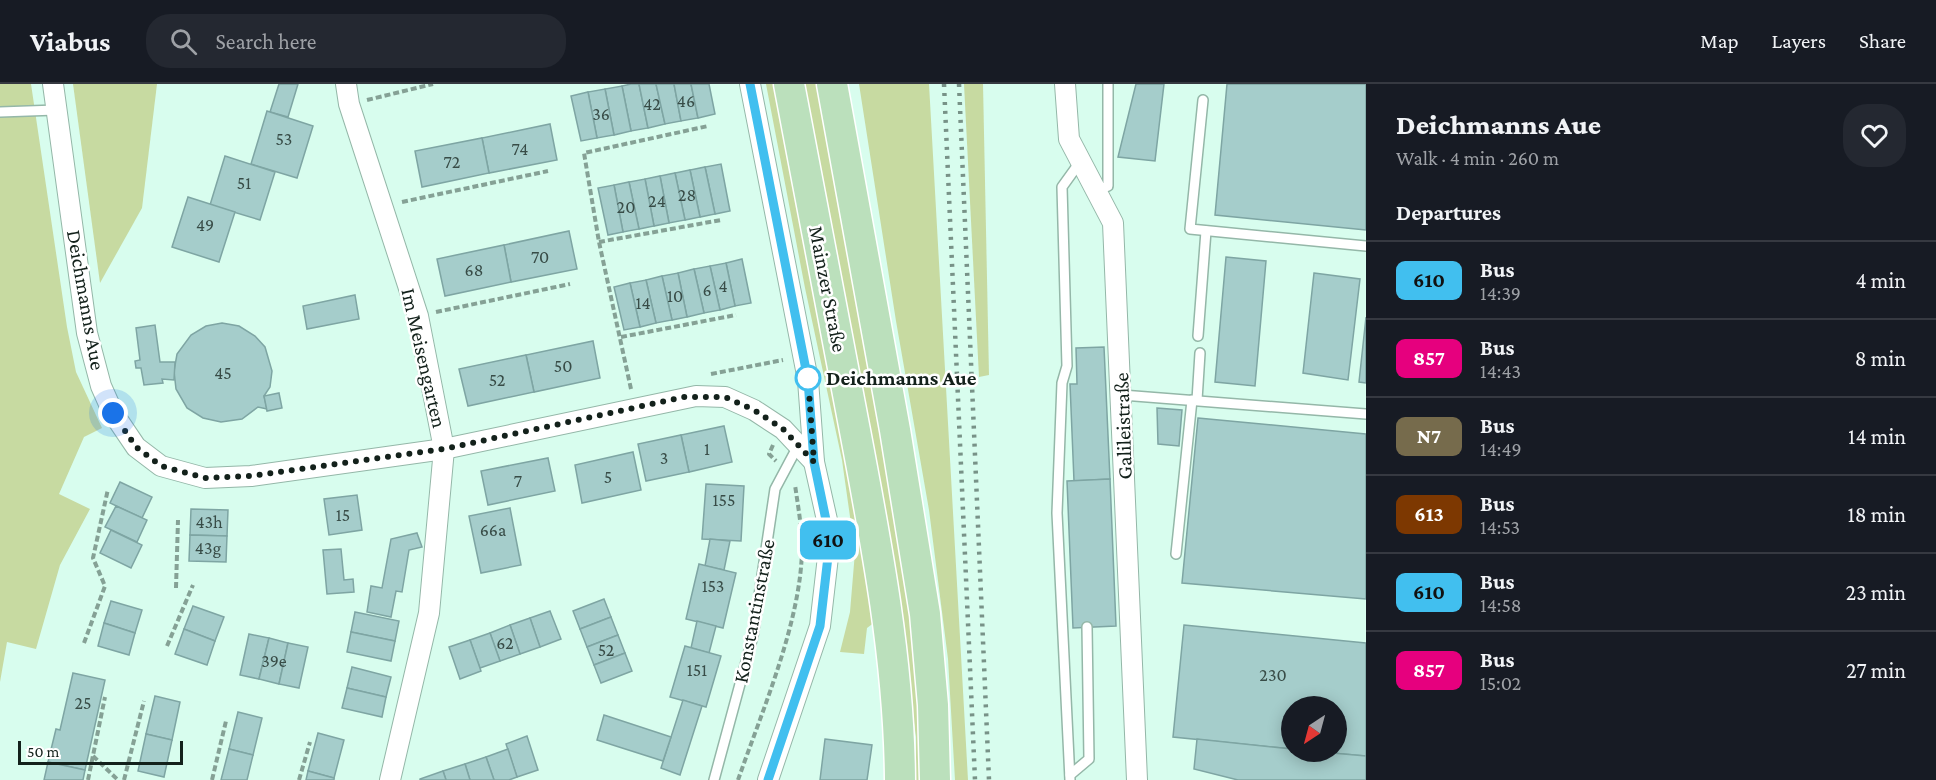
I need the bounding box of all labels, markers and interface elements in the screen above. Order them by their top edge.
search box [146,14,566,68]
icon: search [167,25,200,58]
text: Viabus [30,26,110,57]
text: Search here [215,29,316,54]
text: Map [1700,29,1739,53]
text: Layers [1772,29,1826,53]
text: Share [1859,29,1906,53]
house number: 46 [677,91,695,111]
house number: 42 [643,94,661,114]
house number: 36 [592,104,610,124]
button: heart [1843,104,1906,167]
text: Deichmanns Aue [1396,109,1601,140]
house number: 53 [276,129,292,149]
house number: 74 [512,139,528,159]
text: Walk · 4 min · 260 m [1396,147,1559,169]
house number: 72 [444,152,460,172]
house number: 51 [237,173,251,193]
house number: 28 [678,185,696,205]
house number: 24 [648,191,666,211]
house number: 20 [617,197,635,217]
text: Departures [1396,200,1501,225]
house number: 49 [196,215,214,235]
street label: Mainzer Straße [804,224,852,354]
street label: Deichmanns Aue [62,228,110,372]
house number: 70 [531,247,549,267]
text: Bus [1480,257,1514,282]
house number: 68 [465,260,483,280]
text: 610 [1413,268,1445,292]
text: 4 min [1855,268,1906,293]
house number: 4 [718,276,728,296]
house number: 6 [702,280,712,300]
text: 14:39 [1480,282,1521,304]
street label: Im Meisengarten [396,286,452,430]
house number: 10 [667,286,683,306]
house number: 14 [635,293,651,313]
text: Bus [1480,335,1514,360]
text: 857 [1413,346,1445,370]
text: 8 min [1855,346,1906,371]
house number: 50 [554,356,572,376]
text: 14:43 [1480,360,1521,382]
house number: 45 [214,363,232,383]
marker: Deichmanns Aue [795,365,821,391]
place label: Deichmanns Aue [826,366,977,390]
house number: 52 [489,370,505,390]
street label: Galileistraße [1109,372,1137,480]
your location [98,398,128,428]
text: Bus [1480,413,1514,438]
text: N7 [1417,424,1441,448]
text: 14 min [1848,424,1906,449]
text: 14:49 [1480,438,1522,460]
house number: 1 [704,439,710,459]
house number: 3 [660,448,668,468]
house number: 5 [604,467,612,487]
house number: 7 [514,471,522,491]
house number: 155 [713,490,735,510]
text: Bus [1480,491,1514,516]
text: 613 [1414,502,1444,526]
text: 18 min [1847,502,1906,527]
house number: 15 [336,505,350,525]
house number: 43h [195,512,223,532]
text: 14:53 [1480,516,1520,538]
house number: 66a [480,520,506,540]
line badge: 610 [794,520,862,560]
text: 610 [812,528,844,552]
street label: Konstantinstraße [728,537,780,685]
house number: 43g [195,538,221,558]
text: Bus [1480,569,1514,594]
house number: 153 [702,576,724,596]
text: 610 [1413,580,1445,604]
text: 23 min [1846,580,1906,605]
text: 14:58 [1480,594,1522,616]
house number: 62 [496,633,514,653]
house number: 52 [598,640,614,660]
text: Bus [1480,647,1514,672]
house number: 39e [261,651,287,671]
text: 857 [1413,658,1445,682]
text: 27 min [1846,658,1906,683]
house number: 151 [687,660,707,680]
house number: 230 [1259,665,1287,685]
text: 15:02 [1480,672,1521,694]
house number: 25 [74,693,92,713]
north arrow [1281,696,1347,762]
map controls [1281,696,1347,762]
scale bar [18,738,183,766]
text: 50 m [27,743,59,760]

